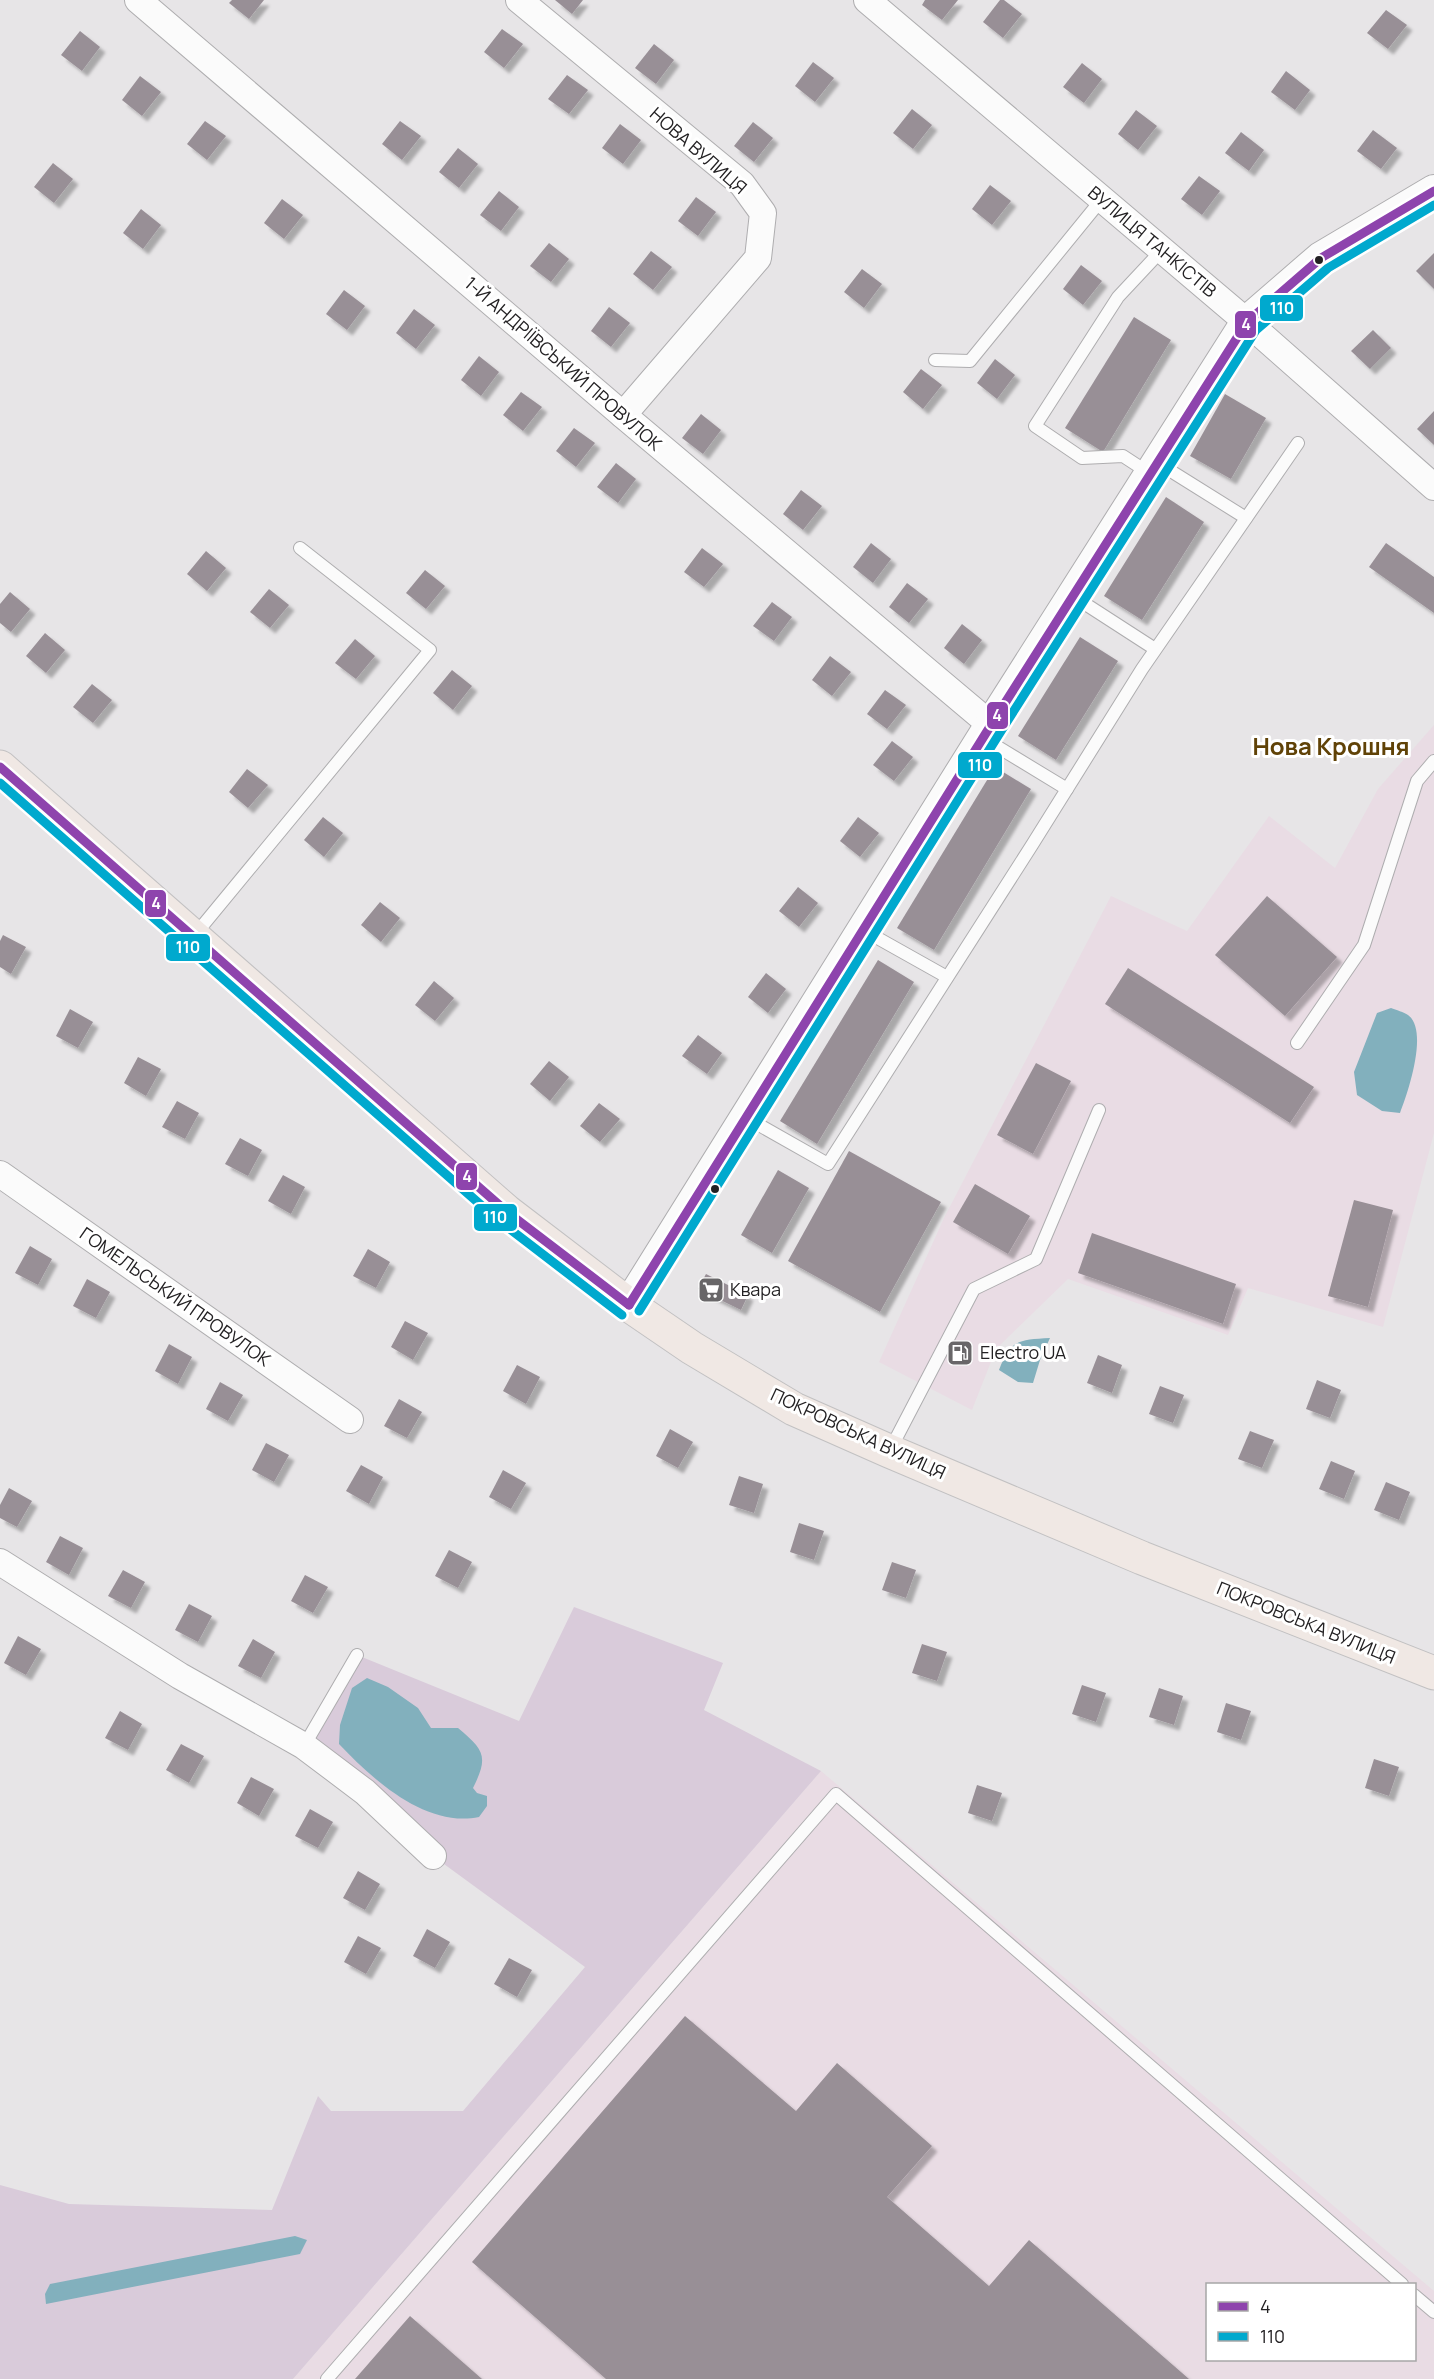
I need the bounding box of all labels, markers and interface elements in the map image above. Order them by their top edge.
street label: НОВА ВУЛИЦЯ [645,101,752,199]
street label: ВУЛИЦЯ ТАНКІСТІВ [1083,180,1222,302]
unlabelled marker [1313,254,1325,266]
street label: 1-Й АНДРІЇВСЬКИЙ ПРОВУЛОК [460,271,668,456]
line badge: 110 [1259,294,1304,322]
text: 110 [1270,297,1294,319]
line badge: 4 [1234,310,1257,339]
text: 4 [1241,313,1251,335]
line badge: 4 [986,701,1009,730]
text: 4 [992,704,1002,726]
district label: Нова Крошня [1252,729,1410,762]
line badge: 110 [957,751,1003,779]
text: 110 [968,754,992,776]
line badge: 4 [144,889,167,918]
text: 4 [151,892,161,914]
line badge: 110 [165,933,211,962]
text: 110 [176,936,200,958]
line badge: 4 [455,1162,478,1191]
text: 4 [462,1165,472,1187]
unlabelled marker [709,1183,721,1195]
line badge: 110 [473,1203,518,1232]
text: 110 [483,1206,507,1228]
street label: ГОМЕЛЬСЬКИЙ ПРОВУЛОК [75,1221,276,1371]
supermarket icon: Квара [696,1275,726,1305]
place label: Квара [730,1277,781,1301]
fuel station icon: Electro UA [945,1338,975,1368]
place label: Electro UA [980,1340,1067,1364]
street label: ПОКРОВСЬКА ВУЛИЦЯ [767,1382,950,1484]
street label: ПОКРОВСЬКА ВУЛИЦЯ [1214,1575,1399,1669]
legend [1206,2283,1416,2361]
text: 4 [1260,2294,1271,2318]
text: 110 [1260,2324,1285,2348]

